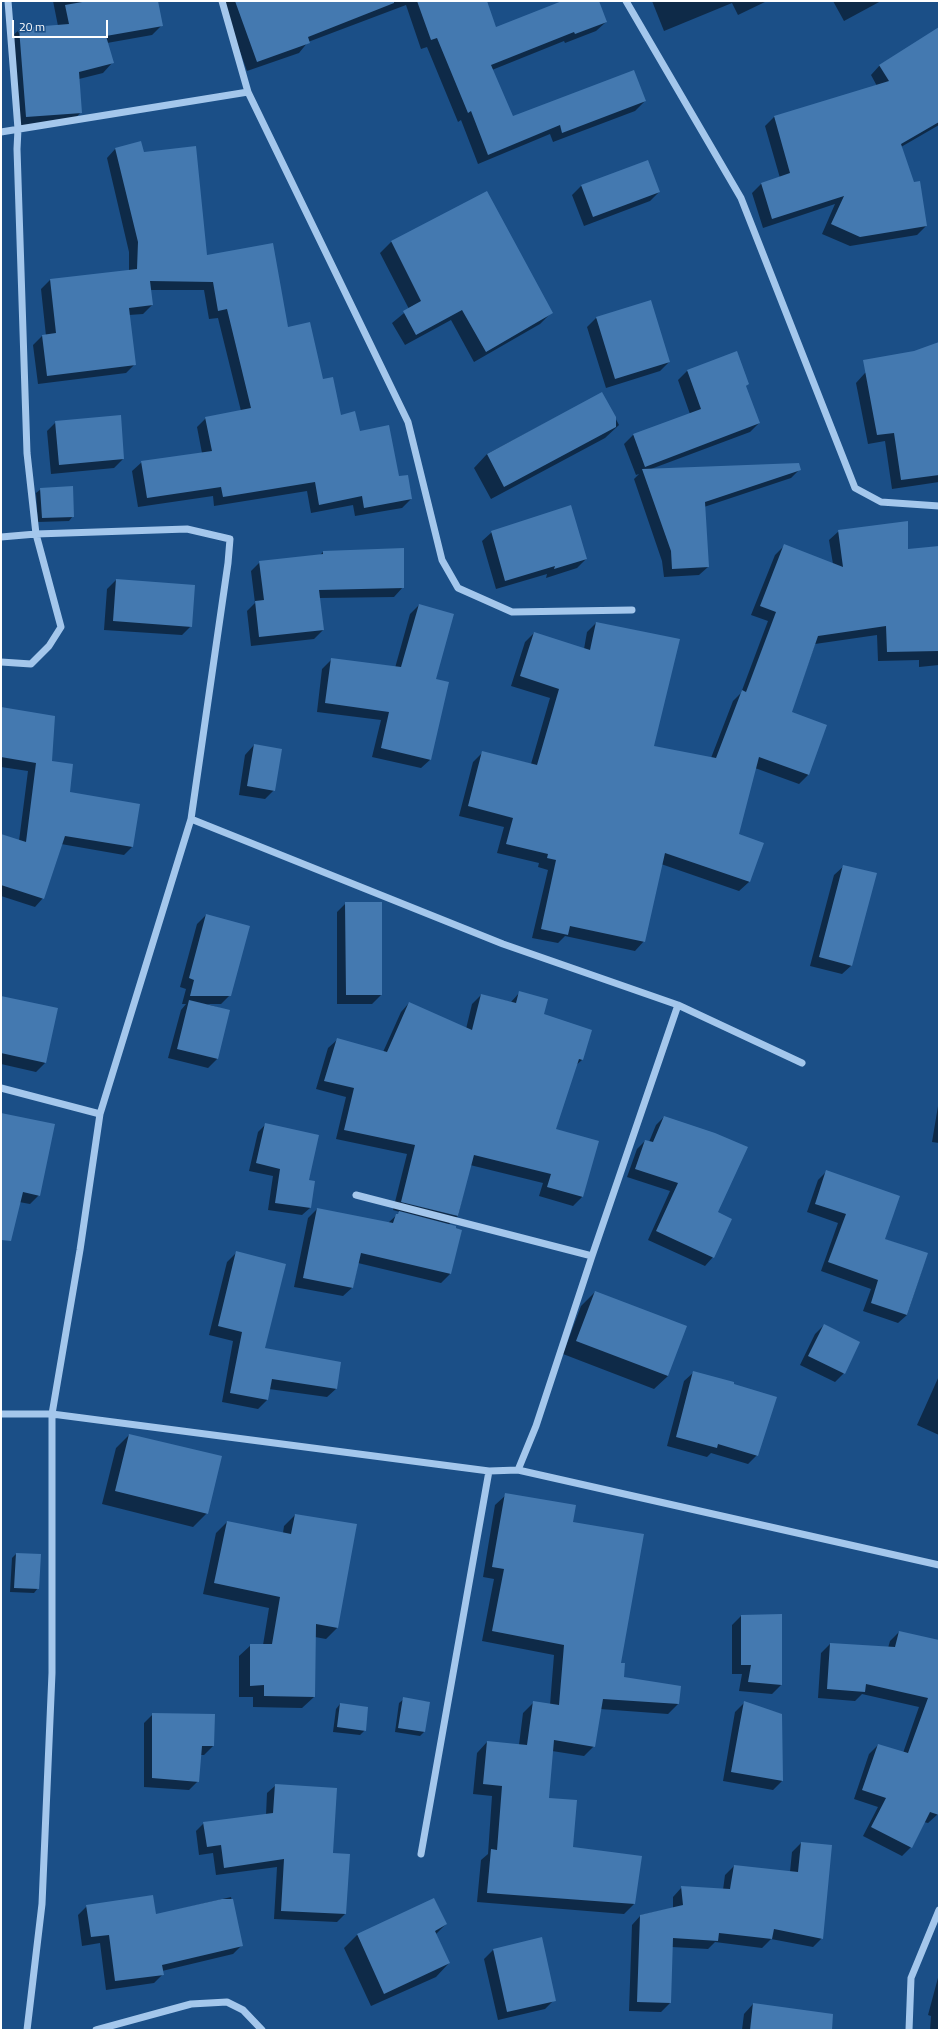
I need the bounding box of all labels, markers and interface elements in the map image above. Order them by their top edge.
scale bar [14,12,110,38]
text: 20 m [19,17,45,36]

